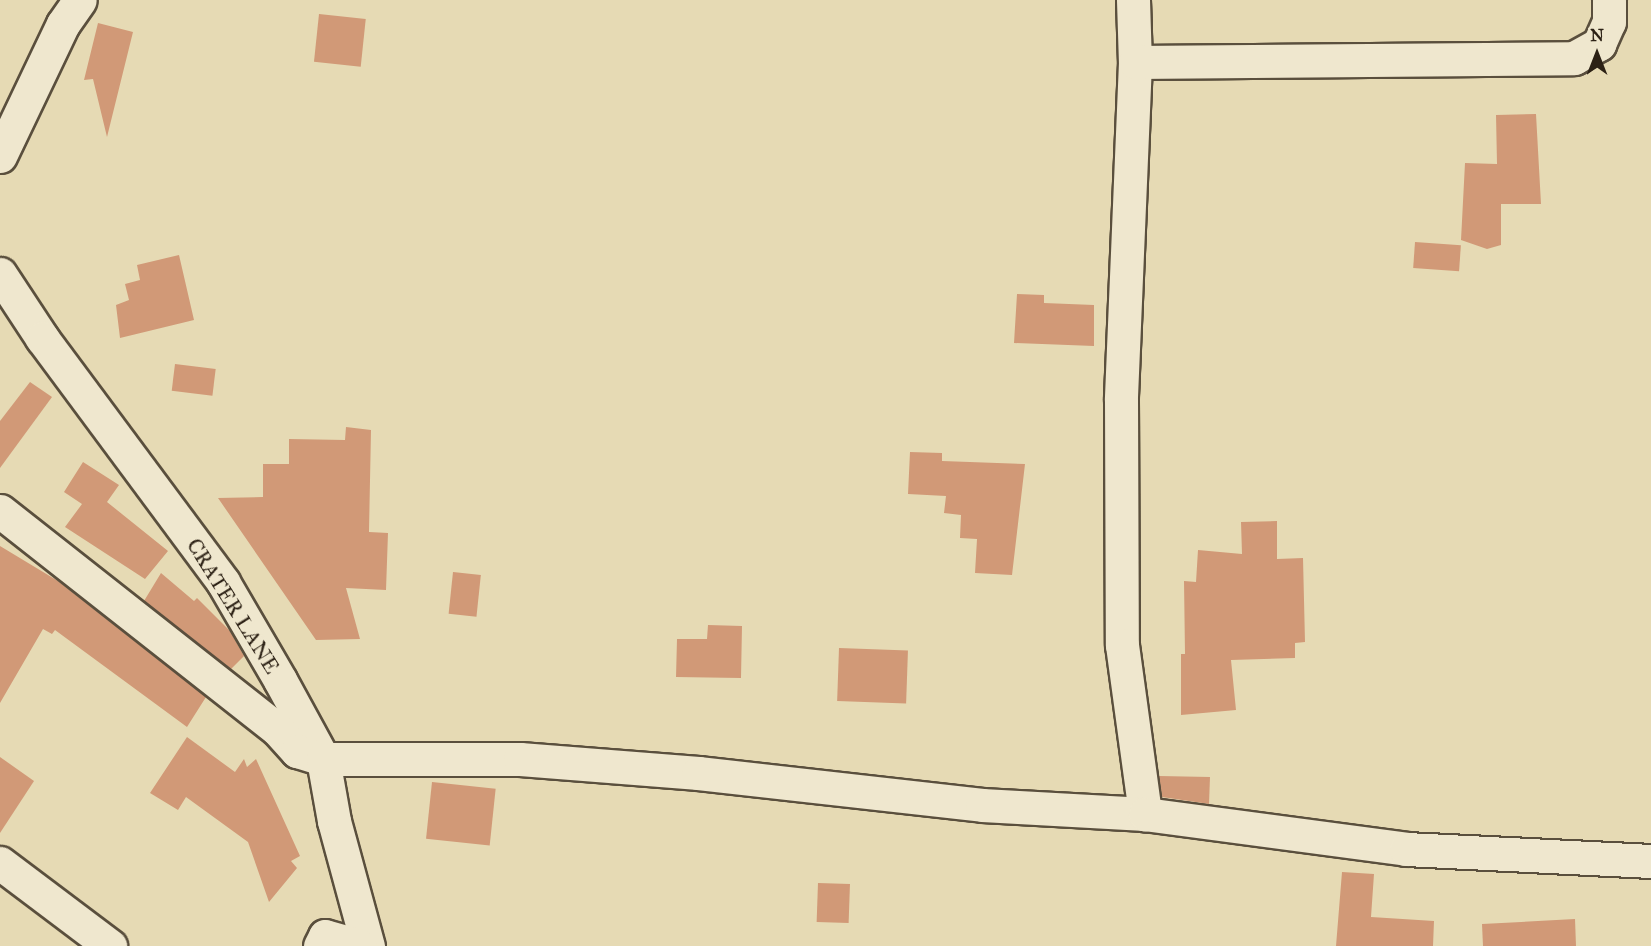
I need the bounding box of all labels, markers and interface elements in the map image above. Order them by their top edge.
north arrow [1567,24,1627,84]
text: N [1590,26,1604,45]
street label: CRATER LANE [181,534,285,678]

